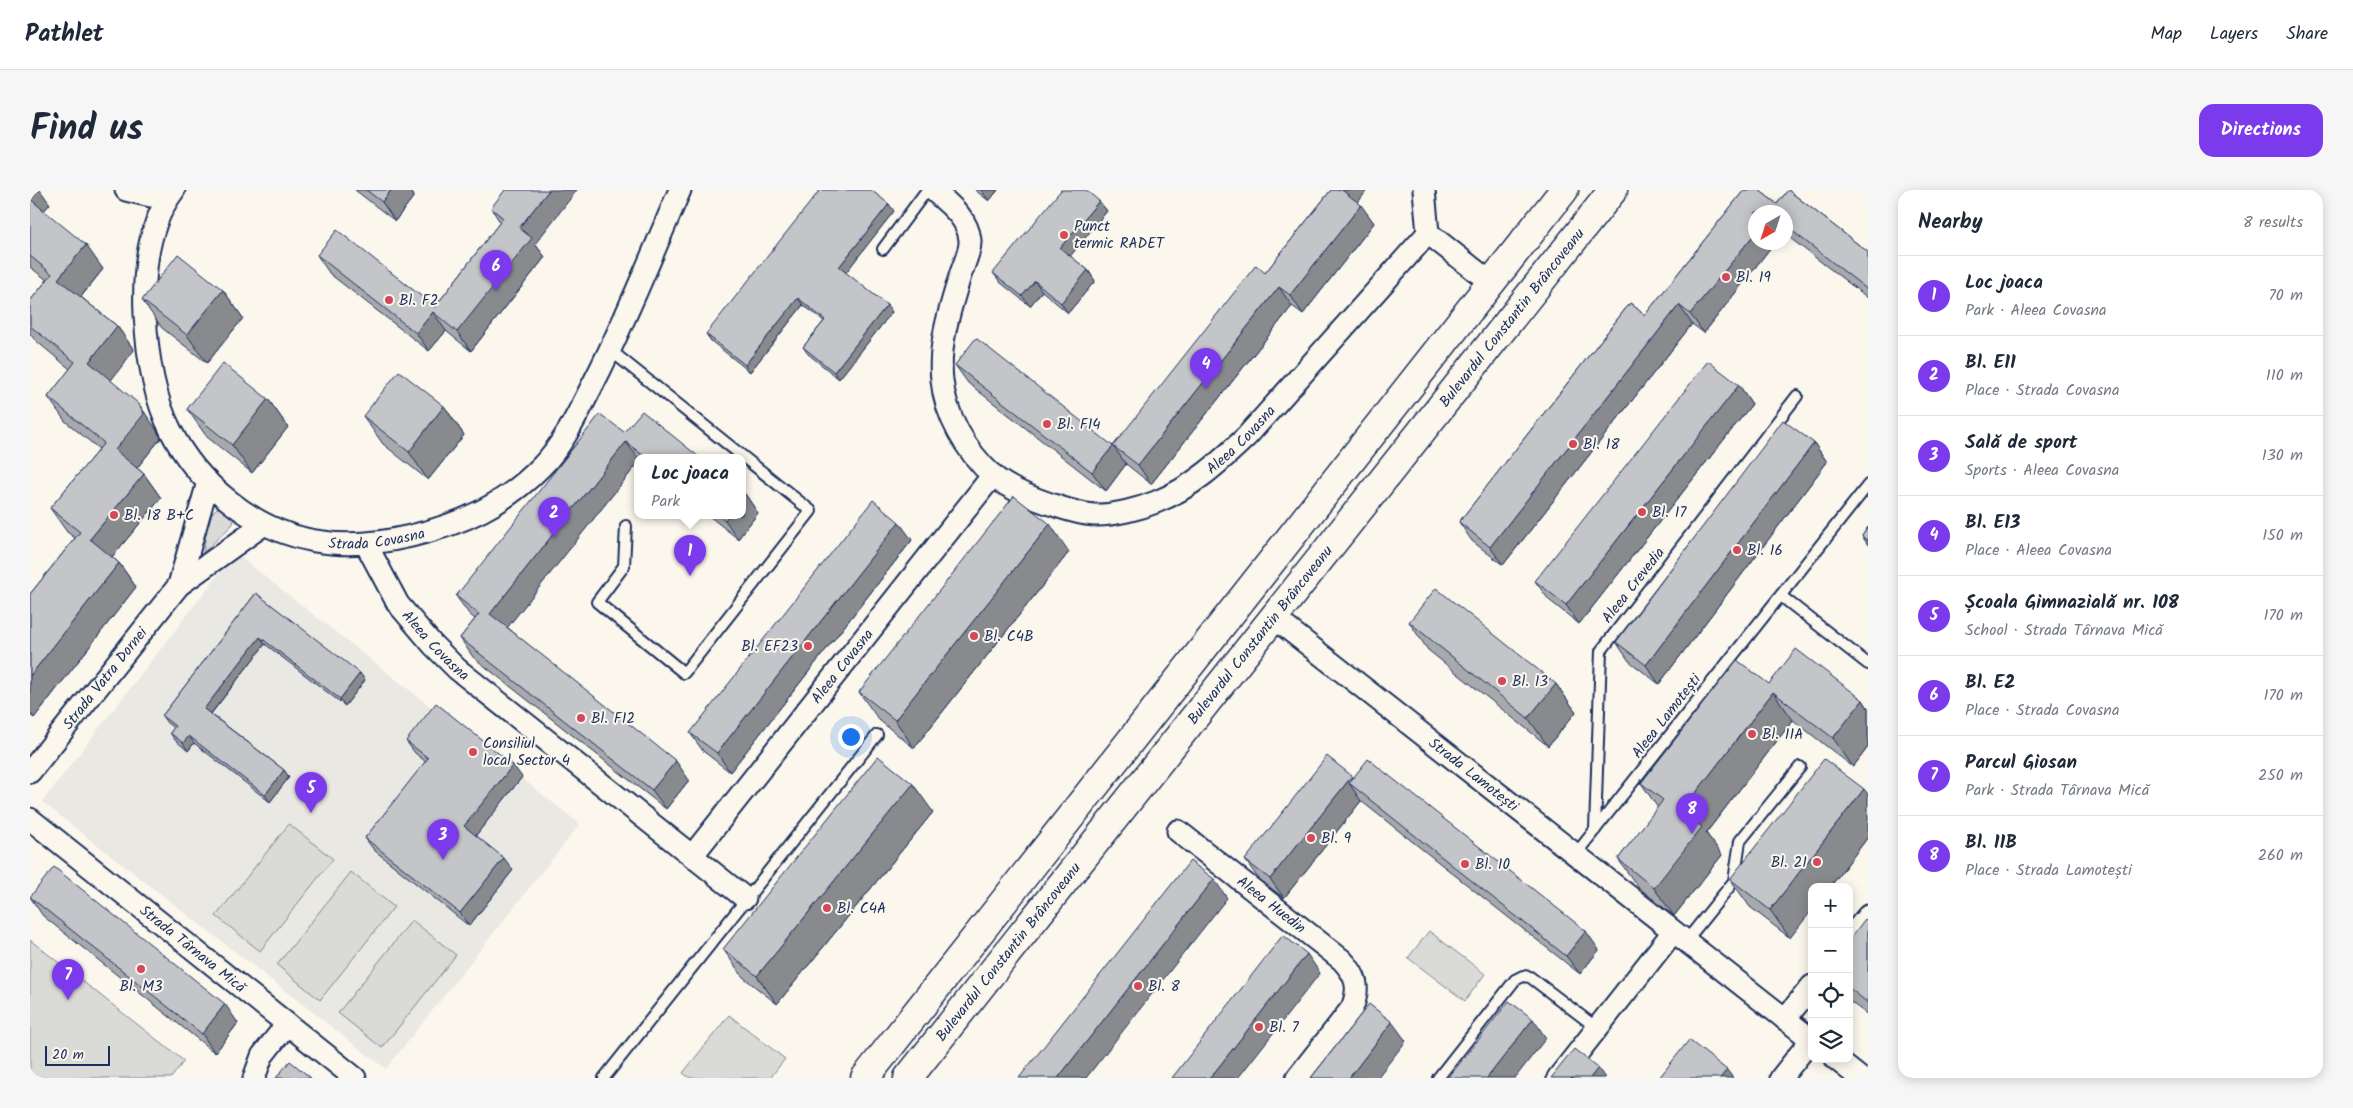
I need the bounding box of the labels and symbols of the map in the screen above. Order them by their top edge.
north arrow [1748,205,1793,250]
place label: Punct termic RADET [1074,215,1166,256]
street label: Bulevardul Constantin Brâncoveanu [1434,223,1591,413]
marker: Punct termic RADET [1058,229,1070,241]
pin: 6 [480,250,512,291]
place label: Bl. 19 [1736,266,1772,290]
marker: Bl. 19 [1720,271,1732,283]
place label: Bl. F2 [399,289,438,313]
marker: Bl. F2 [383,294,395,306]
pin: 4 [1190,348,1222,389]
street label: Aleea Covasna [1201,400,1282,481]
place label: Bl. F14 [1057,413,1101,437]
marker: Bl. F14 [1041,418,1053,430]
place label: Bl. 18 [1583,433,1621,457]
marker: Bl. 18 [1567,438,1579,450]
pin: 2 [538,497,570,538]
place label: Bl. 17 [1652,501,1688,525]
place label: Bl. 18 B+C [124,504,194,528]
marker: Bl. 17 [1636,506,1648,518]
marker: Bl. 18 B+C [108,509,120,521]
street label: Strada Covasna [327,522,428,557]
pin: 1 [674,535,706,576]
place label: Bl. 16 [1747,539,1783,563]
street label: Bulevardul Constantin Brâncoveanu [1182,541,1339,730]
street label: Aleea Crevedia [1596,542,1671,629]
marker: Bl. 16 [1731,544,1743,556]
street label: Aleea Covasna [395,605,474,687]
street label: Strada Vatra Dornei [57,621,155,735]
street label: Aleea Covasna [805,624,880,709]
place label: Bl. C4B [984,625,1034,649]
marker: Bl. C4B [968,630,980,642]
place label: Bl. EF23 [741,635,798,659]
marker: Bl. EF23 [802,640,814,652]
street label: Aleea Lamotești [1626,668,1708,764]
place label: Bl. 13 [1512,670,1549,694]
marker: Bl. 13 [1496,675,1508,687]
place label: Bl. F12 [591,707,635,731]
marker: Bl. F12 [575,712,587,724]
place label: Bl. 11A [1762,723,1803,747]
your location [838,724,864,750]
marker: Bl. 11A [1746,728,1758,740]
place label: Consiliul local Sector 4 [483,732,570,773]
street label: Strada Lamotești [1423,732,1524,819]
marker: Consiliul local Sector 4 [467,746,479,758]
pin: 5 [295,772,327,813]
pin: 8 [1676,793,1708,834]
pin: 3 [427,819,459,860]
place label: Bl. 9 [1321,827,1352,851]
marker: Bl. 9 [1305,832,1317,844]
place label: Bl. 21 [1771,851,1807,875]
place label: Bl. 10 [1475,853,1511,877]
marker: Bl. 21 [1811,856,1823,868]
street label: Bulevardul Constantin Brâncoveanu [930,858,1088,1047]
marker: Bl. 10 [1459,858,1471,870]
street label: Aleea Huedin [1231,870,1311,940]
place label: Bl. C4A [837,897,886,921]
street label: Strada Târnava Mică [134,899,252,1001]
marker: Bl. C4A [821,902,833,914]
pin: 7 [52,959,84,1000]
marker: Bl. M3 [135,963,147,975]
place label: Bl. M3 [119,975,163,999]
place label: Bl. 8 [1148,975,1181,999]
marker: Bl. 8 [1132,980,1144,992]
place label: Bl. 7 [1269,1016,1300,1040]
marker: Bl. 7 [1253,1021,1265,1033]
scale bar [45,1043,110,1066]

